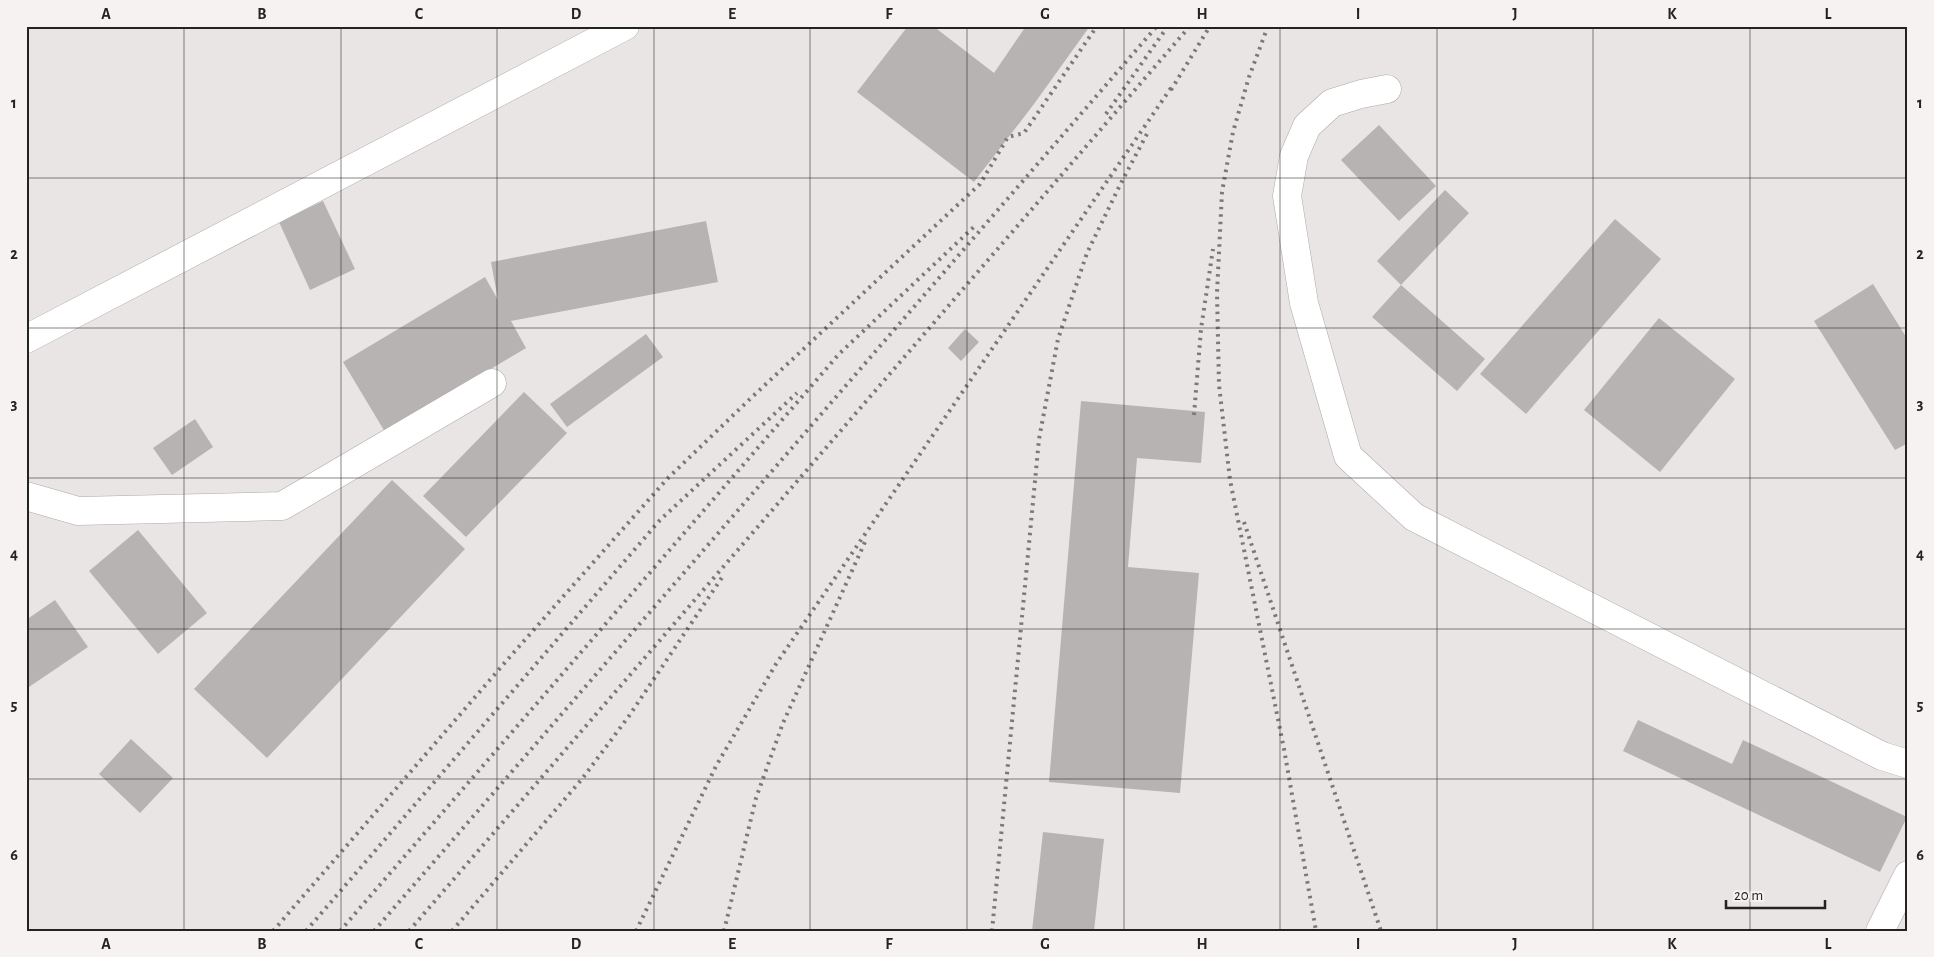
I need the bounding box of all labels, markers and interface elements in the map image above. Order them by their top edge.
text: A [101,6,111,22]
text: B [257,6,267,22]
text: C [415,6,424,22]
text: D [571,6,582,22]
text: E [728,6,736,22]
text: F [885,6,893,22]
text: G [1040,6,1050,22]
text: H [1196,6,1208,22]
text: I [1356,6,1360,22]
text: J [1512,6,1518,22]
text: K [1667,6,1677,22]
text: L [1825,6,1832,22]
text: 1 [11,95,17,111]
text: 1 [1917,95,1923,111]
text: 2 [10,246,18,262]
text: 2 [1916,246,1924,262]
text: 3 [11,396,18,412]
text: 3 [1917,396,1924,412]
text: 4 [10,546,18,562]
text: 4 [1916,546,1924,562]
text: 5 [11,697,18,713]
text: 5 [1917,697,1924,713]
text: 6 [10,847,18,863]
text: 6 [1916,847,1924,863]
scale bar [1726,877,1825,909]
text: 20 m [1734,888,1763,903]
text: A [101,936,111,952]
text: B [257,936,267,952]
text: C [415,936,424,952]
text: D [571,936,582,952]
text: E [728,936,736,952]
text: F [885,936,893,952]
text: G [1040,936,1050,952]
text: H [1196,936,1208,952]
text: I [1356,936,1360,952]
text: J [1512,936,1518,952]
text: K [1667,936,1677,952]
text: L [1825,936,1832,952]

